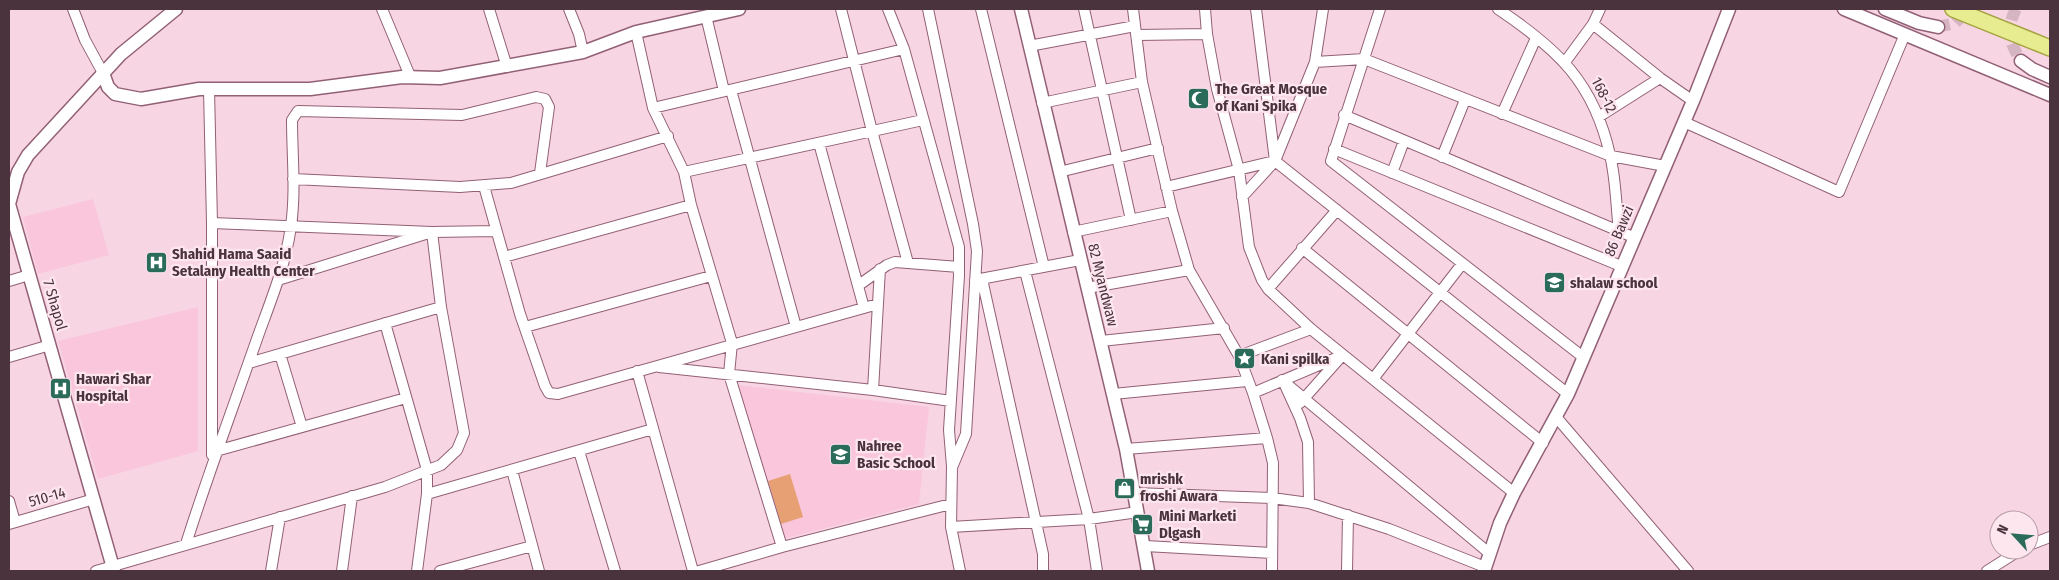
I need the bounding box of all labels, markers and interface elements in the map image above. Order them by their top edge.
street label: 168-12 [1587,74,1621,116]
place label: The Great Mosque of Kani Spika [1215,80,1328,115]
mosque icon: The Great Mosque of Kani Spika [1187,86,1211,110]
street label: 86 Bawzi [1600,203,1638,259]
street label: 82 Myandwaw [1084,242,1122,328]
place label: Shahid Hama Saaid Setalany Health Center [172,245,315,280]
hospital icon: Shahid Hama Saaid Setalany Health Center [144,251,168,275]
school or university icon: shalaw school [1542,271,1566,295]
place label: shalaw school [1570,274,1659,292]
street label: 7 Shapol [39,277,71,333]
place icon: Kani spilka [1233,347,1257,371]
place label: Kani spilka [1261,350,1330,368]
place label: Hawari Shar Hospital [76,370,152,405]
hospital icon: Hawari Shar Hospital [48,376,72,400]
place label: Nahree Basic School [857,437,936,472]
school or university icon: Nahree Basic School [829,443,853,467]
place label: mrishk froshi Awara [1140,470,1218,505]
shop icon: mrishk froshi Awara [1112,476,1136,500]
street label: 510-14 [27,483,67,511]
place label: Mini Marketi Dlgash [1159,507,1237,542]
north arrow [1989,510,2039,560]
supermarket icon: Mini Marketi Dlgash [1131,513,1155,537]
text: N [1993,522,2012,537]

